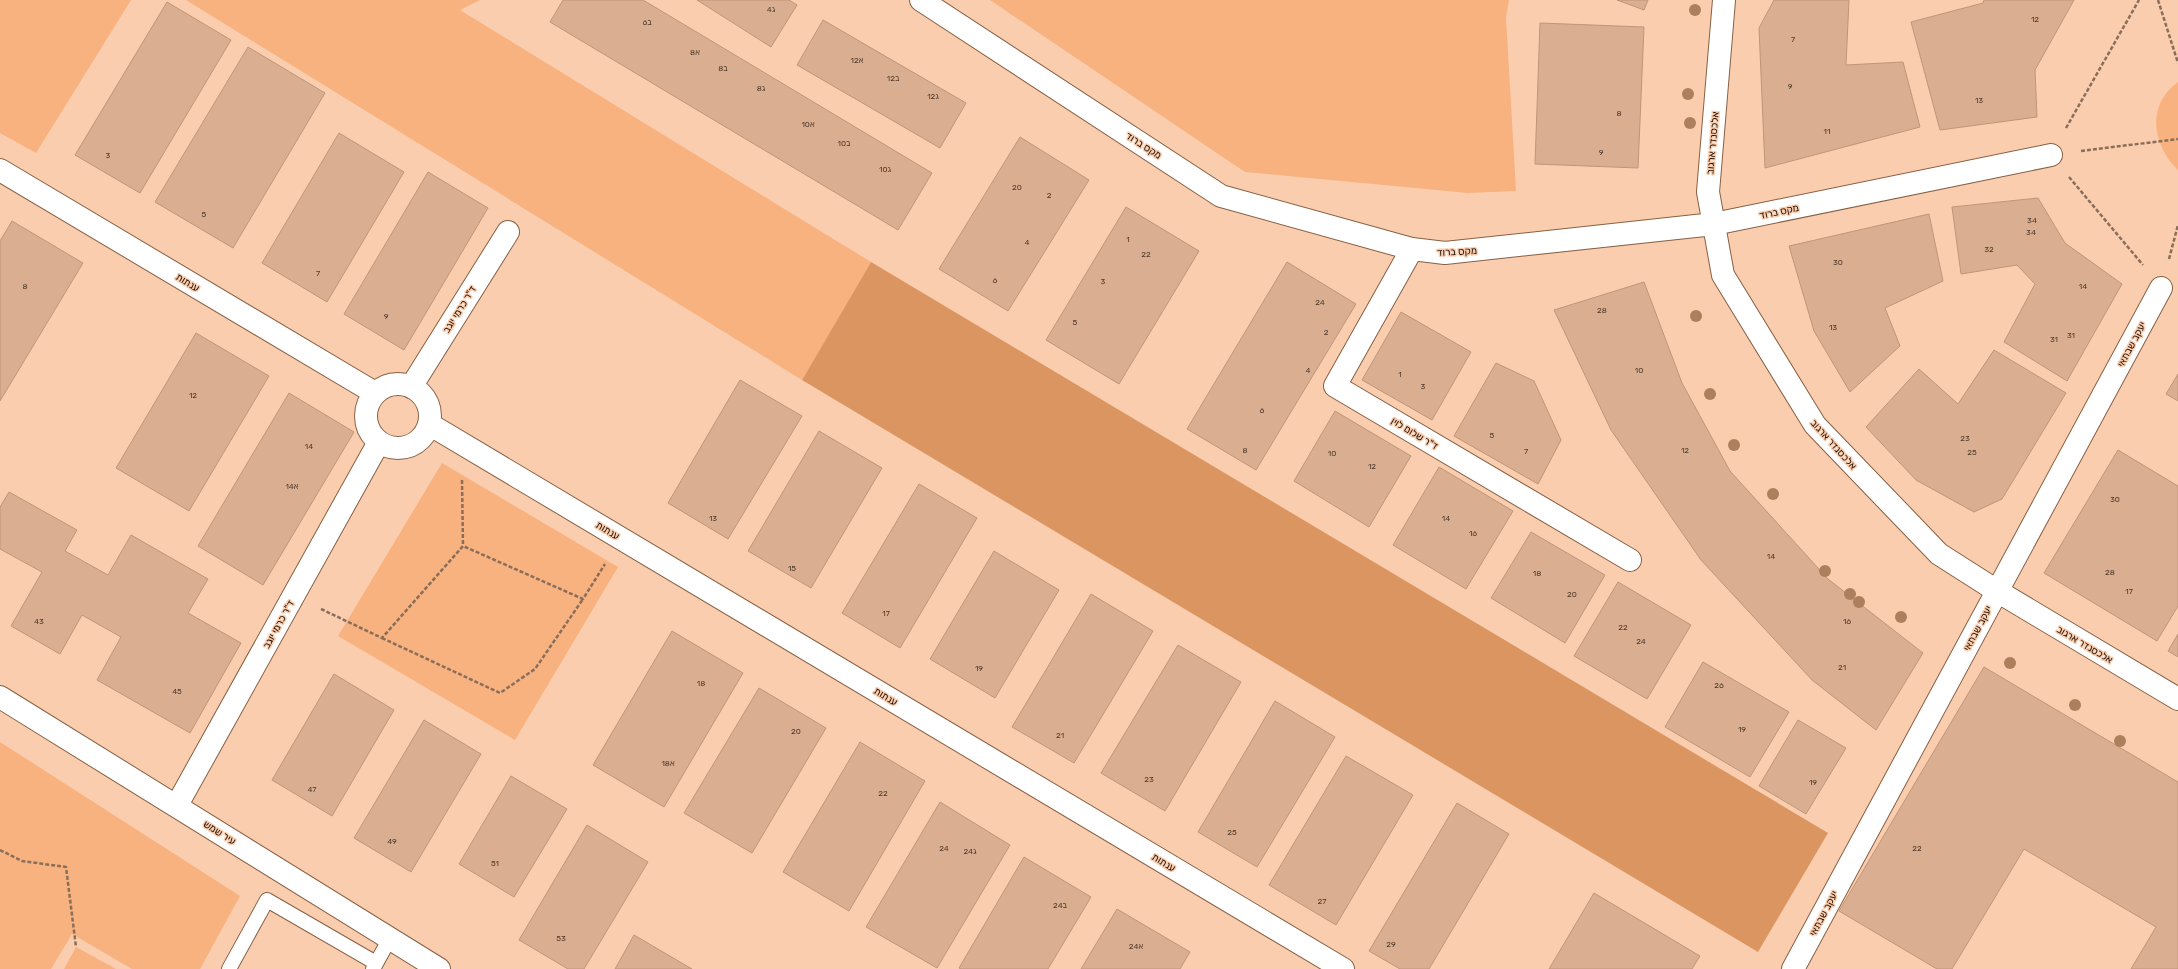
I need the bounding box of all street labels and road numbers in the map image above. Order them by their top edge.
street label: אלכסנדר ארגוב [1704,111,1722,175]
street label: מקס ברוד [1123,130,1164,162]
street label: מקס ברוד [1758,202,1800,222]
street label: מקס ברוד [1437,245,1477,259]
street label: ענתות [173,271,202,295]
street label: ד"ר כרמי יוגב [441,283,479,335]
street label: יעקב שבתאי [2115,320,2149,369]
street label: ד"ר שלום לוין [1389,415,1441,453]
street label: אלכסנדר ארגוב [1808,417,1859,472]
street label: ענתות [593,519,622,543]
street label: ד"ר כרמי יוגב [261,598,297,651]
street label: יעקב שבתאי [1961,604,1995,653]
street label: אלכסנדר ארגוב [2054,623,2115,666]
street label: ענתות [871,685,900,709]
street label: עיר שמש [201,818,238,848]
street label: ענתות [1149,851,1178,875]
street label: יעקב שבתאי [1807,889,1841,938]

